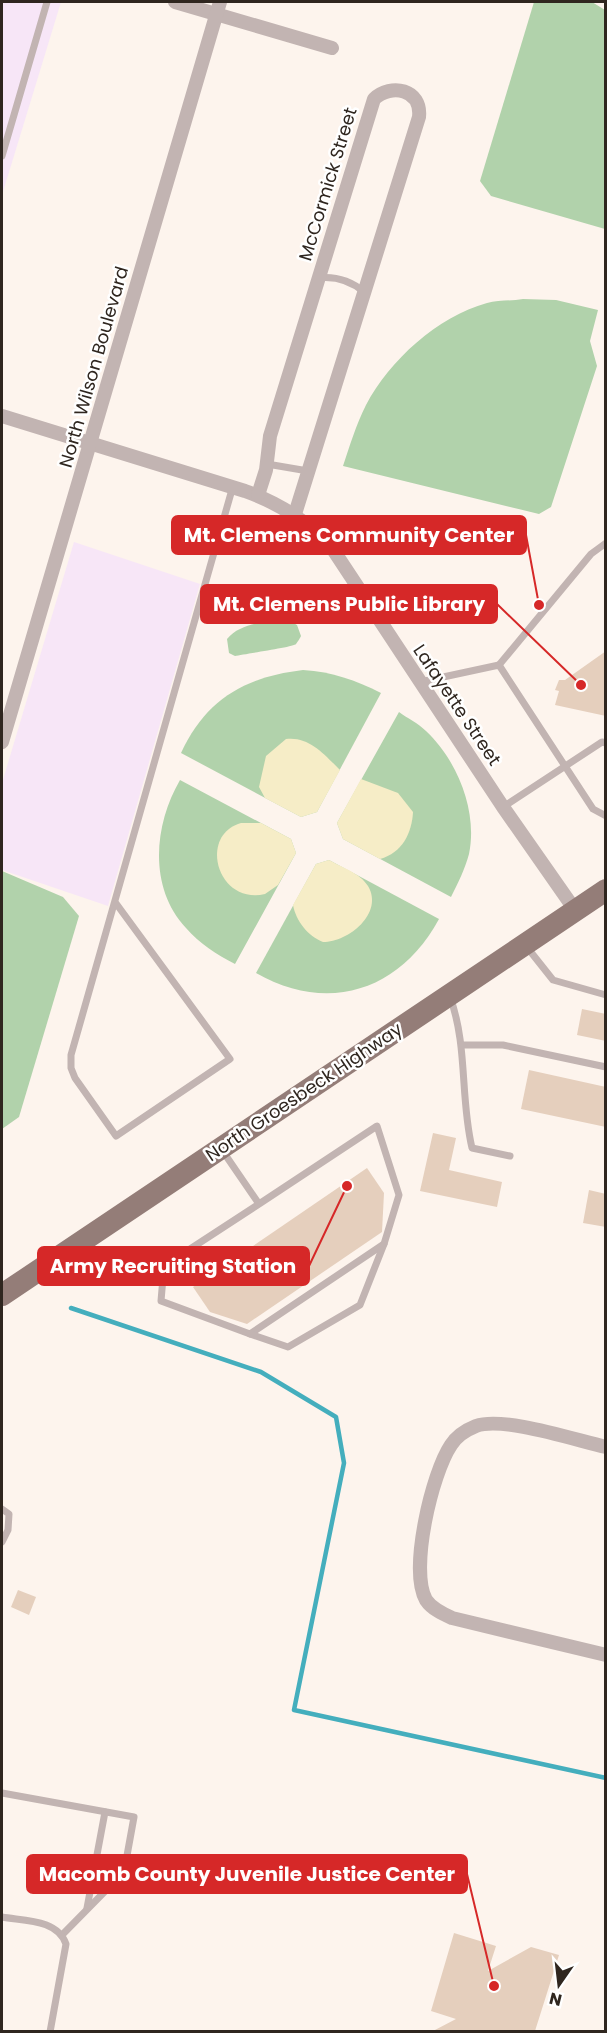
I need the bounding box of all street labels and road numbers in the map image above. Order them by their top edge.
street label: McCormick Street [292,104,363,264]
street label: North Wilson Boulevard [53,263,134,470]
street label: Lafayette Street [408,639,507,770]
street label: North Groesbeck Highway [200,1016,407,1167]

